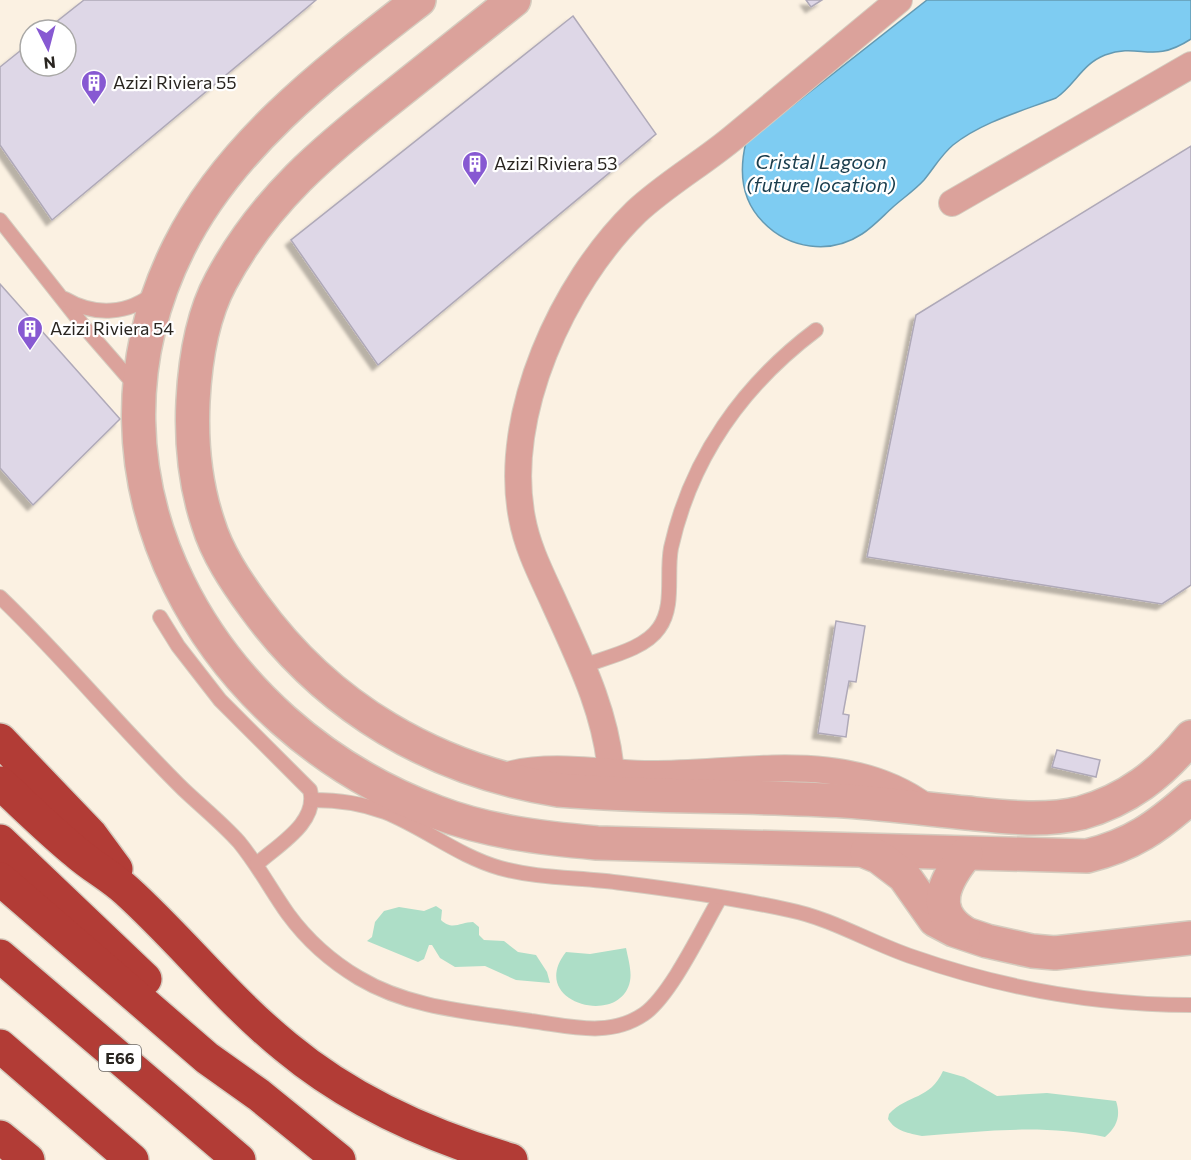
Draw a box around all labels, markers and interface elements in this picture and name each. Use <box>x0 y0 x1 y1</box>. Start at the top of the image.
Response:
north arrow <box>18 18 78 78</box>
text: N <box>43 53 57 73</box>
building icon: Azizi Riviera 55 <box>79 68 109 106</box>
place label: Azizi Riviera 55 <box>113 71 237 93</box>
building icon: Azizi Riviera 53 <box>460 149 490 187</box>
water label: Cristal Lagoon (future location) <box>746 149 896 196</box>
place label: Azizi Riviera 53 <box>494 152 618 174</box>
building icon: Azizi Riviera 54 <box>15 314 45 352</box>
place label: Azizi Riviera 54 <box>50 317 174 339</box>
road number: E66 <box>99 1045 141 1071</box>

